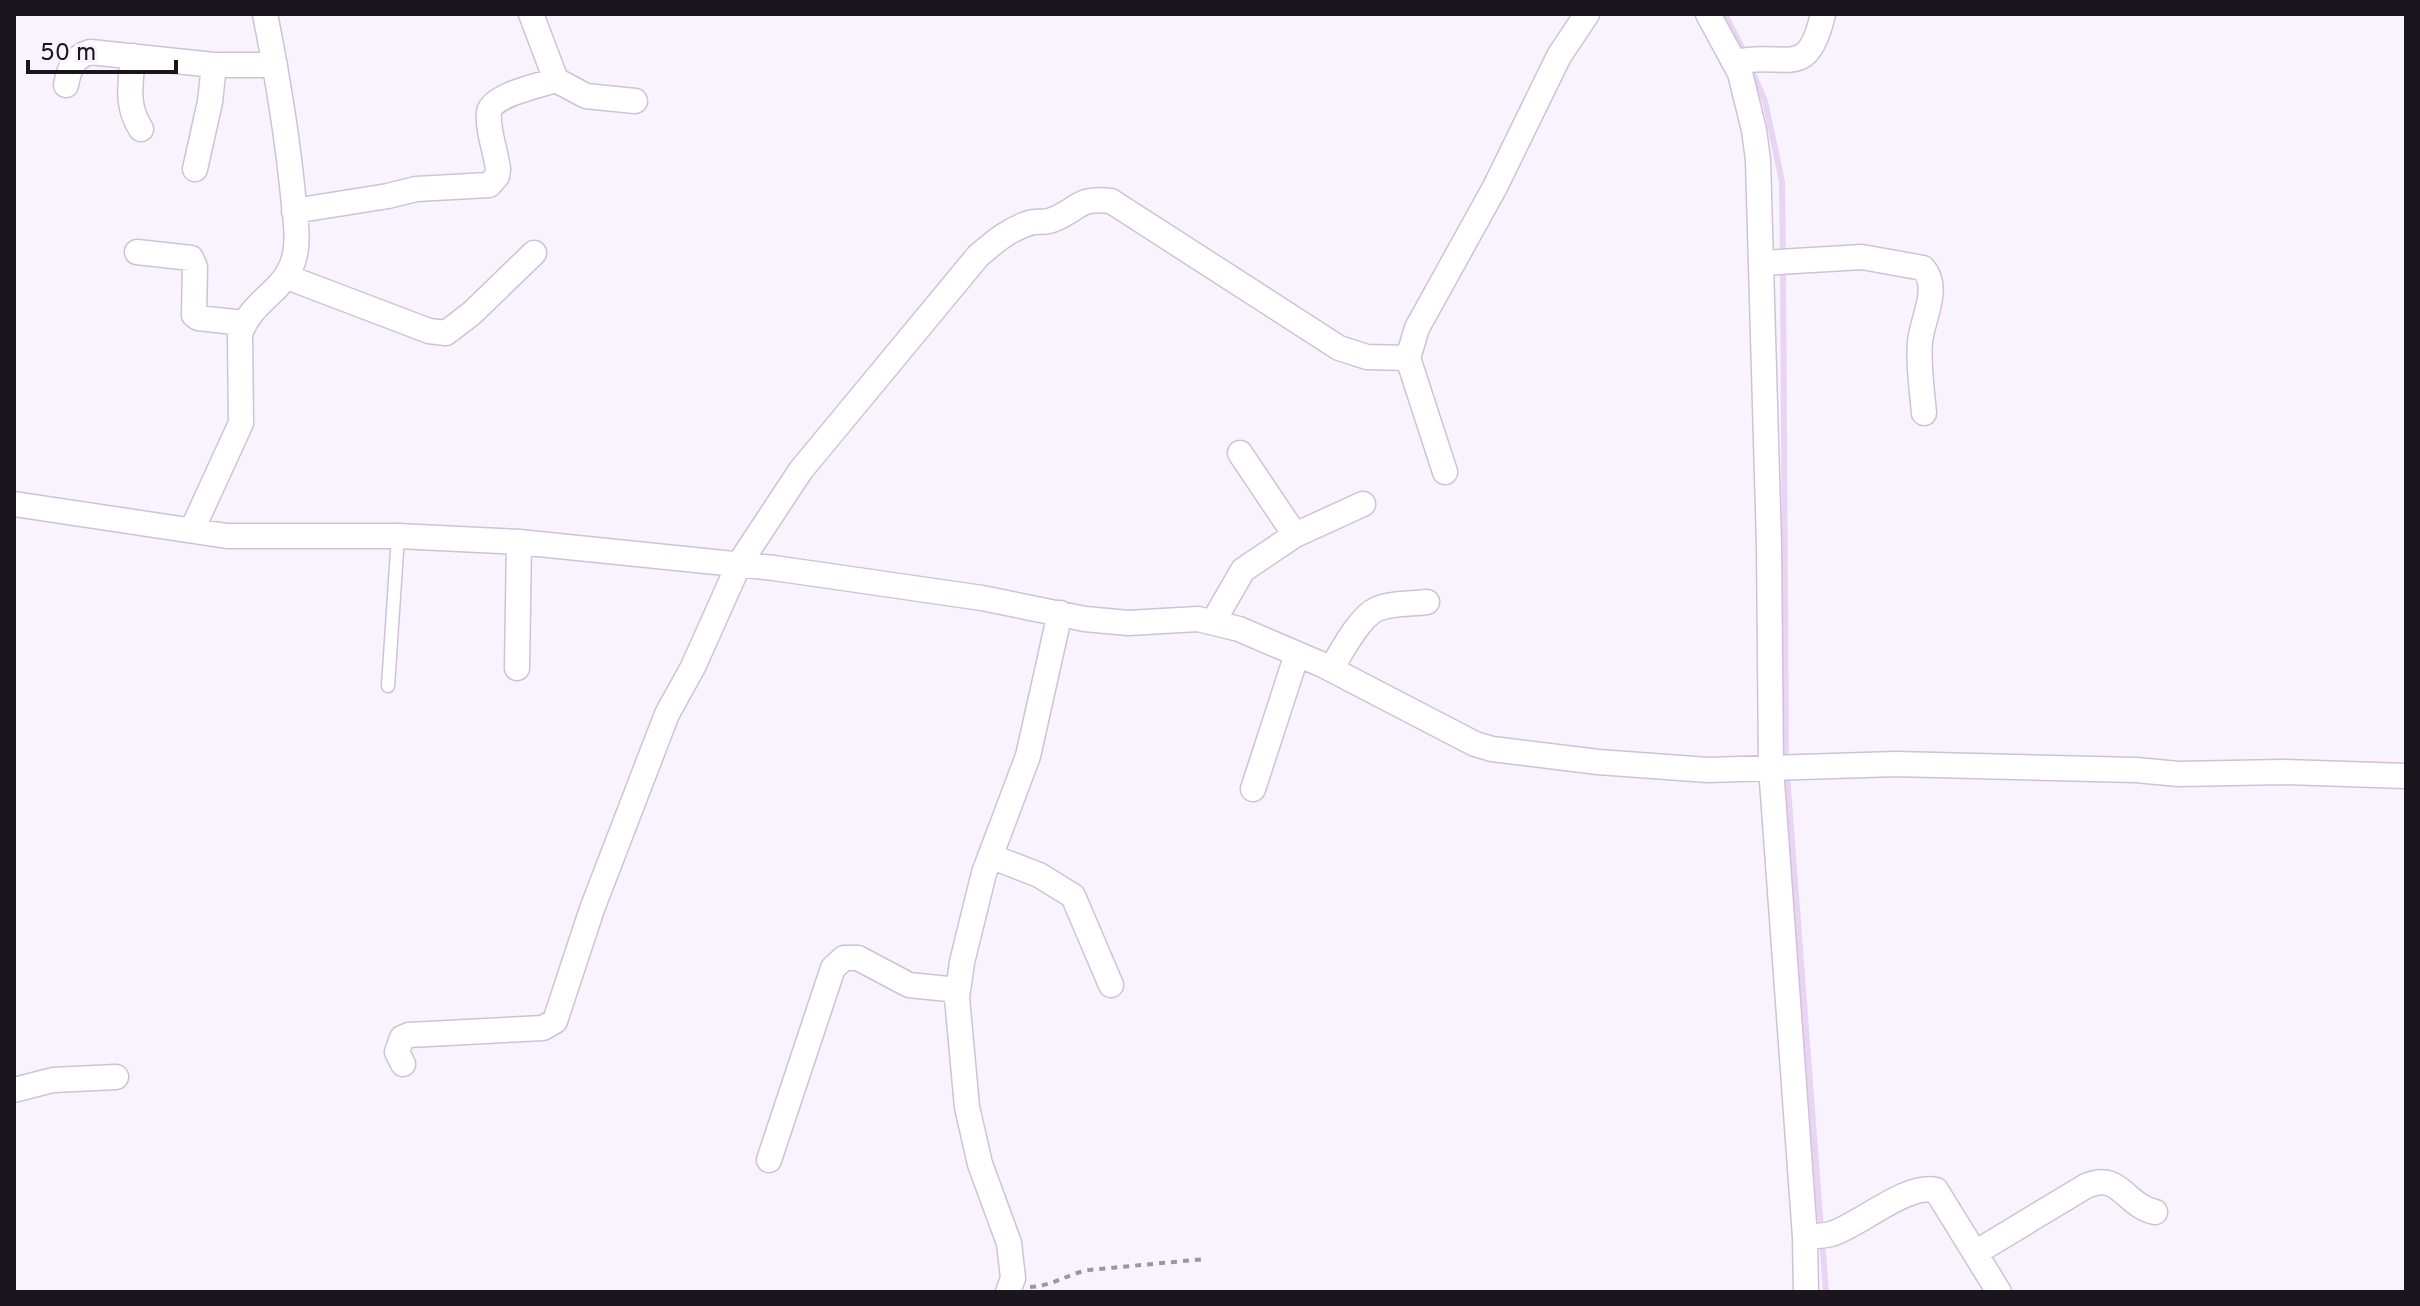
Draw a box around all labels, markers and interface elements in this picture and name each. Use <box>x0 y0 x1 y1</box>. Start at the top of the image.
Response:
scale bar <box>28 24 176 74</box>
text: 50 m <box>40 39 96 69</box>

